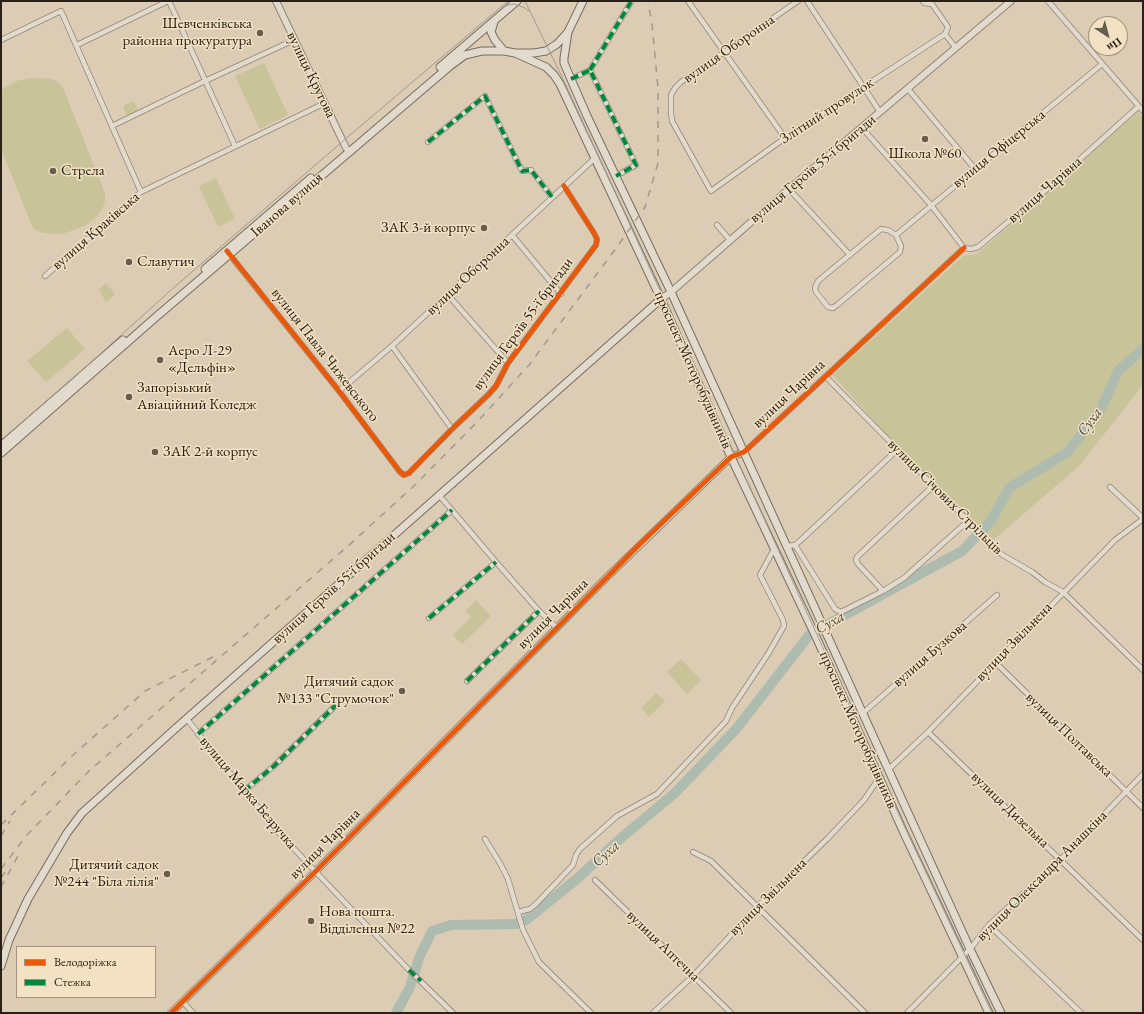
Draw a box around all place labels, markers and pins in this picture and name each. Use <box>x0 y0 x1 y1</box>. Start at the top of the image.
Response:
place label: Шевченківська районна прокуратура <box>122 15 252 50</box>
marker: Шевченківська районна прокуратура <box>255 28 265 38</box>
marker: Школа №60 <box>920 134 930 144</box>
place label: Школа №60 <box>888 145 962 163</box>
place label: Стрела <box>61 162 105 180</box>
marker: Стрела <box>48 166 58 176</box>
place label: ЗАК 3-й корпус <box>381 219 476 237</box>
marker: ЗАК 3-й корпус <box>479 223 489 233</box>
place label: Славутич <box>137 253 194 271</box>
marker: Славутич <box>124 257 134 267</box>
place label: Аеро Л-29 «Дельфін» <box>168 342 236 377</box>
marker: Аеро Л-29 «Дельфін» <box>155 355 165 365</box>
place label: Запорізький Авіаційний Коледж <box>137 379 256 414</box>
marker: Запорізький Авіаційний Коледж <box>124 392 134 402</box>
place label: ЗАК 2-й корпус <box>163 443 258 461</box>
marker: ЗАК 2-й корпус <box>150 447 160 457</box>
place label: Дитячий садок №133 "Струмочок" <box>278 673 394 708</box>
marker: Дитячий садок №133 "Струмочок" <box>397 686 407 696</box>
place label: Дитячий садок №244 "Біла лілія" <box>54 856 159 891</box>
marker: Дитячий садок №244 "Біла лілія" <box>162 869 172 879</box>
place label: Нова пошта. Відділення №22 <box>319 903 415 938</box>
marker: Нова пошта. Відділення №22 <box>306 916 316 926</box>

